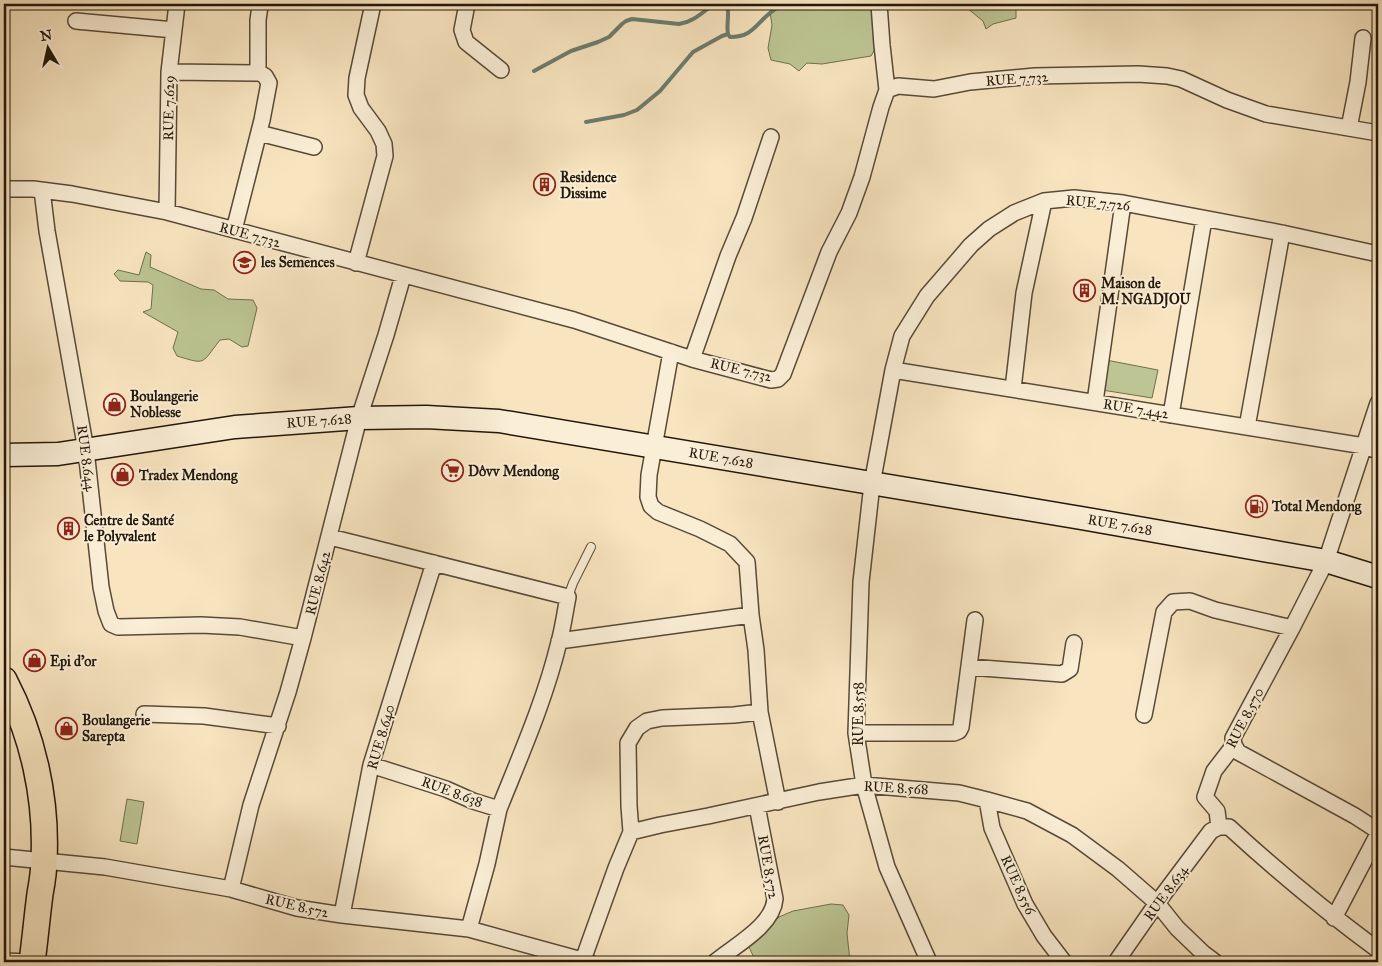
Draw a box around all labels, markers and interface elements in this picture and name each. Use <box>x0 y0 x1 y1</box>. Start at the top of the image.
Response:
north arrow <box>22 22 72 72</box>
text: N <box>39 26 53 45</box>
street label: RUE 7.732 <box>985 68 1049 90</box>
street label: RUE 7.629 <box>160 75 178 141</box>
place label: Residence Dissime <box>560 169 617 202</box>
building icon: Residence Dissime <box>532 173 556 197</box>
street label: RUE 7.726 <box>1065 192 1132 214</box>
street label: RUE 7.732 <box>217 219 283 251</box>
school or university icon: les Semences <box>233 250 257 274</box>
place label: les Semences <box>260 254 335 271</box>
place label: Maison de M. NGADJOU <box>1101 275 1192 309</box>
building icon: Maison de M. NGADJOU <box>1073 279 1097 303</box>
street label: RUE 7.732 <box>708 355 774 385</box>
place label: Boulangerie Noblesse <box>130 388 199 421</box>
shop icon: Boulangerie Noblesse <box>102 392 126 416</box>
street label: RUE 7.442 <box>1102 395 1170 423</box>
street label: RUE 7.628 <box>286 410 352 432</box>
street label: RUE 8.644 <box>73 424 99 493</box>
street label: RUE 7.628 <box>687 444 755 472</box>
supermarket icon: Dôvv Mendong <box>440 459 464 483</box>
shop icon: Tradex Mendong <box>111 463 135 487</box>
place label: Dôvv Mendong <box>468 463 559 481</box>
place label: Tradex Mendong <box>138 467 238 485</box>
fuel station icon: Total Mendong <box>1244 494 1268 518</box>
place label: Total Mendong <box>1271 498 1362 516</box>
street label: RUE 7.628 <box>1086 511 1154 539</box>
place label: Centre de Santé le Polyvalent <box>83 512 175 546</box>
building icon: Centre de Santé le Polyvalent <box>56 516 80 540</box>
street label: RUE 8.642 <box>302 549 334 617</box>
shop icon: Epi d'or <box>22 649 46 673</box>
place label: Epi d'or <box>50 653 97 671</box>
street label: RUE 8.558 <box>850 682 867 746</box>
street label: RUE 8.570 <box>1223 685 1267 751</box>
street label: RUE 8.640 <box>364 702 398 772</box>
place label: Boulangerie Sarepta <box>82 712 151 746</box>
shop icon: Boulangerie Sarepta <box>54 716 78 740</box>
street label: RUE 8.638 <box>419 773 485 811</box>
street label: RUE 8.568 <box>863 778 929 798</box>
street label: RUE 8.572 <box>754 834 782 900</box>
street label: RUE 8.556 <box>997 852 1040 918</box>
street label: RUE 8.634 <box>1140 861 1193 924</box>
street label: RUE 8.572 <box>264 890 330 922</box>

